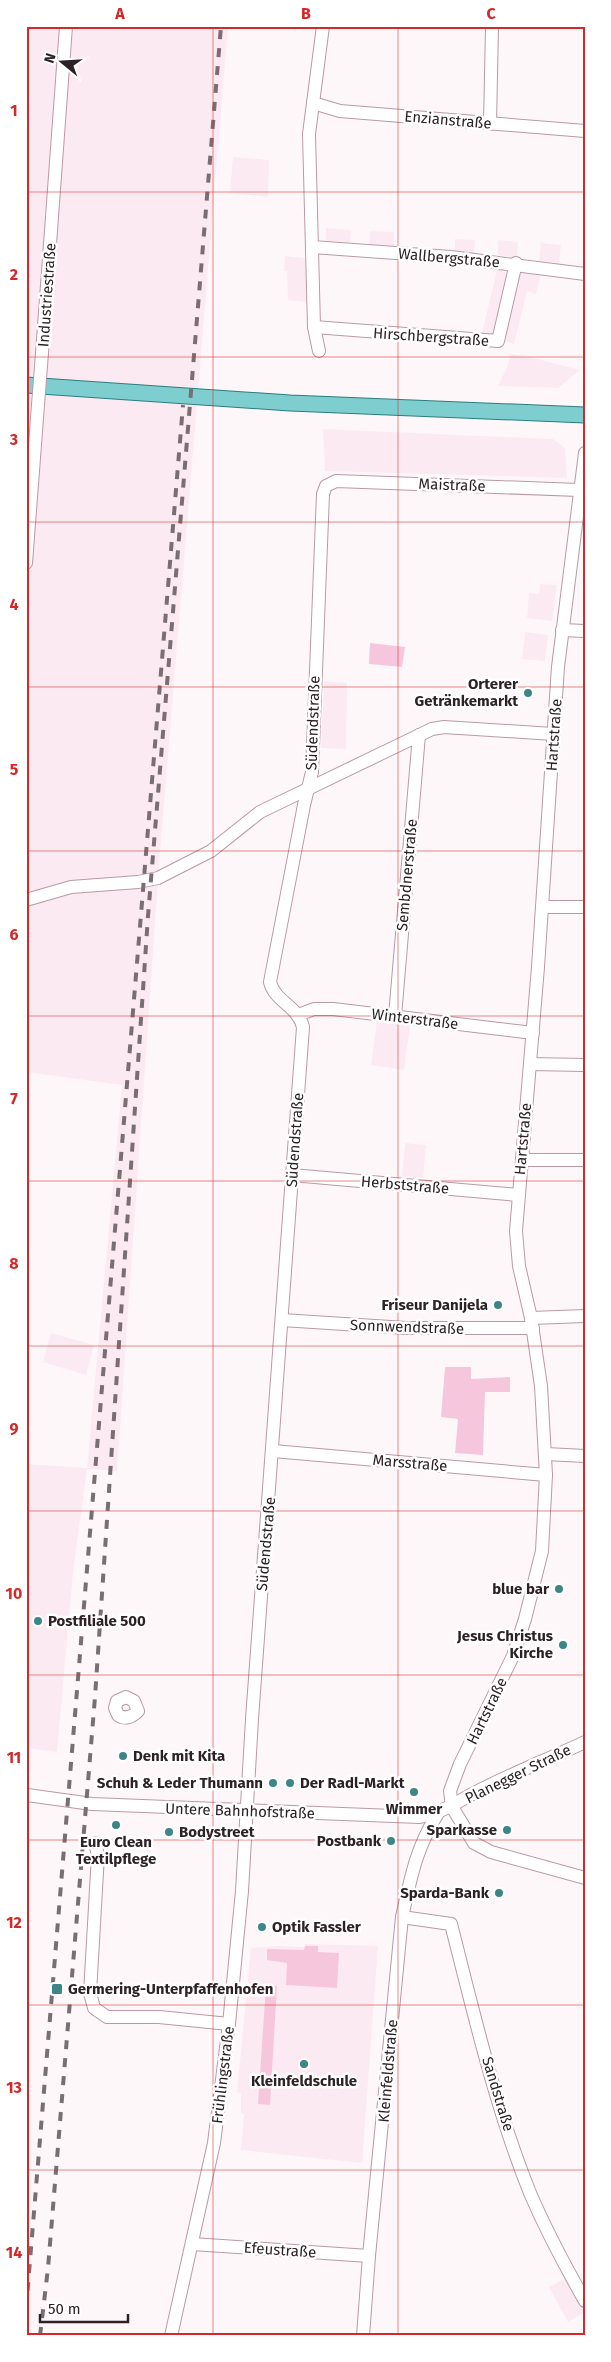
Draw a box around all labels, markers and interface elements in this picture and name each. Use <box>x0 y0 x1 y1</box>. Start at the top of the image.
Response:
text: A <box>114 4 125 23</box>
text: B <box>301 4 311 23</box>
text: C <box>486 4 496 23</box>
north arrow <box>38 38 88 88</box>
text: N <box>41 51 60 65</box>
text: 1 <box>10 101 18 120</box>
street label: Enzianstraße <box>404 107 492 133</box>
street label: Industriestraße <box>34 242 60 348</box>
street label: Wallbergstraße <box>397 245 501 271</box>
text: 2 <box>10 265 18 284</box>
street label: Hirschbergstraße <box>372 324 490 350</box>
text: 3 <box>9 430 18 449</box>
street label: Maistraße <box>418 475 486 495</box>
text: 4 <box>9 595 19 614</box>
street label: Südendstraße <box>302 675 324 771</box>
place label: Orterer Getränkemarkt <box>415 675 519 710</box>
marker: Orterer Getränkemarkt <box>522 687 534 699</box>
street label: Hartstraße <box>542 698 566 772</box>
text: 5 <box>10 760 19 779</box>
street label: Sembdnerstraße <box>393 818 421 932</box>
text: 6 <box>9 925 19 944</box>
street label: Winterstraße <box>371 1005 459 1033</box>
text: 7 <box>10 1089 18 1108</box>
street label: Südendstraße <box>283 1092 307 1188</box>
street label: Hartstraße <box>511 1102 535 1176</box>
street label: Herbststraße <box>360 1172 450 1198</box>
text: 8 <box>9 1254 19 1273</box>
place label: Friseur Danijela <box>381 1296 488 1314</box>
marker: Friseur Danijela <box>492 1299 504 1311</box>
street label: Sonnwendstraße <box>350 1316 464 1338</box>
text: 9 <box>10 1419 19 1438</box>
street label: Marsstraße <box>372 1451 448 1475</box>
street label: Südendstraße <box>253 1496 279 1592</box>
place label: blue bar <box>492 1580 550 1598</box>
marker: blue bar <box>553 1583 565 1595</box>
text: 10 <box>6 1584 22 1603</box>
place label: Postfiliale 500 <box>48 1612 146 1630</box>
marker: Postfiliale 500 <box>32 1615 44 1627</box>
place label: Jesus Christus Kirche <box>456 1627 553 1662</box>
marker: Jesus Christus Kirche <box>557 1639 569 1651</box>
street label: Hartstraße <box>463 1674 511 1748</box>
street label: Planegger Straße <box>462 1741 574 1807</box>
place label: Denk mit Kita <box>133 1747 225 1765</box>
text: 11 <box>7 1748 21 1767</box>
marker: Denk mit Kita <box>117 1750 129 1762</box>
place label: Schuh & Leder Thumann <box>97 1774 263 1792</box>
place label: Der Radl-Markt <box>300 1774 405 1792</box>
marker: Schuh & Leder Thumann <box>267 1777 279 1789</box>
marker: Der Radl-Markt <box>284 1777 296 1789</box>
marker: Wimmer <box>408 1786 420 1798</box>
street label: Untere Bahnhofstraße <box>165 1799 315 1823</box>
place label: Wimmer <box>386 1800 443 1818</box>
marker: Euro Clean Textilpflege <box>110 1819 122 1831</box>
place label: Sparkasse <box>427 1821 497 1839</box>
place label: Bodystreet <box>179 1823 255 1841</box>
marker: Sparkasse <box>501 1824 513 1836</box>
marker: Bodystreet <box>163 1826 175 1838</box>
place label: Postbank <box>317 1832 382 1850</box>
place label: Euro Clean Textilpflege <box>76 1833 156 1868</box>
marker: Postbank <box>385 1835 397 1847</box>
place label: Sparda-Bank <box>400 1884 490 1902</box>
marker: Sparda-Bank <box>493 1887 505 1899</box>
text: 12 <box>6 1913 22 1932</box>
place label: Optik Fassler <box>272 1918 362 1936</box>
marker: Optik Fassler <box>256 1921 268 1933</box>
place label: Germering-Unterpfaffenhofen <box>68 1980 273 1998</box>
marker: Germering-Unterpfaffenhofen <box>50 1982 64 1996</box>
street label: Kleinfeldstraße <box>375 2019 401 2123</box>
street label: Frühlingstraße <box>208 2025 238 2125</box>
street label: Sandstraße <box>478 2055 518 2133</box>
marker: Kleinfeldschule <box>298 2058 310 2070</box>
place label: Kleinfeldschule <box>251 2072 357 2090</box>
text: 13 <box>6 2078 22 2097</box>
street label: Efeustraße <box>243 2238 317 2262</box>
text: 14 <box>6 2243 22 2262</box>
scale bar <box>40 2292 128 2324</box>
text: 50 m <box>48 2300 81 2318</box>

